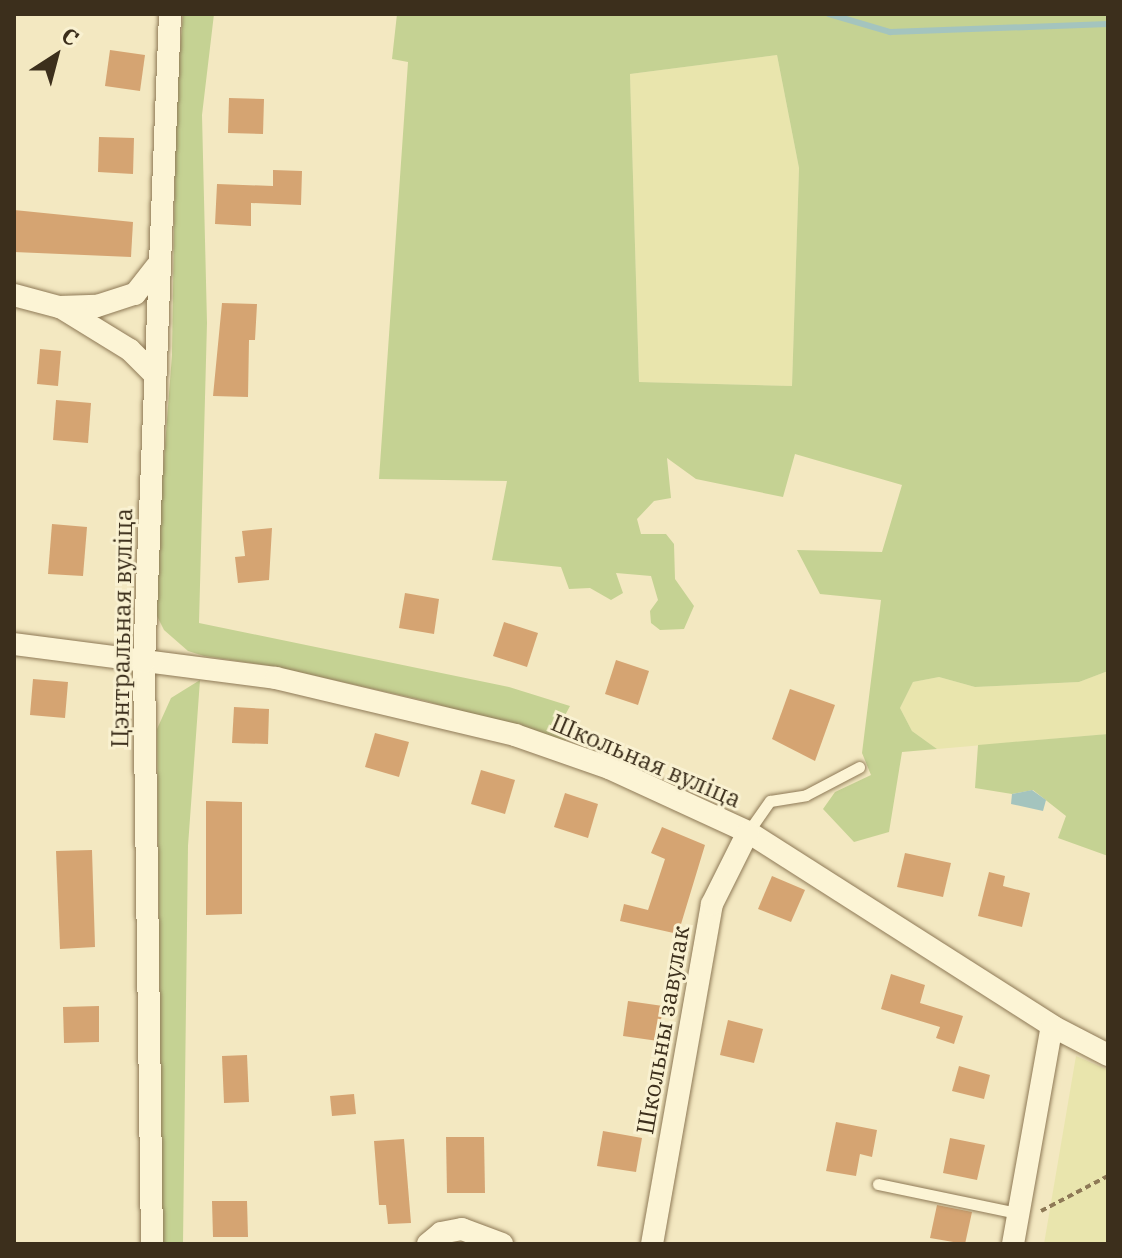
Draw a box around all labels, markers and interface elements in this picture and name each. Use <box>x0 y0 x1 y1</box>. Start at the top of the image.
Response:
north arrow <box>16 16 96 96</box>
text: С <box>56 20 85 52</box>
street label: Цэнтральная вуліца <box>106 508 138 748</box>
street label: Школьная вуліца <box>547 708 745 814</box>
street label: Школьны завулак <box>630 923 696 1137</box>

